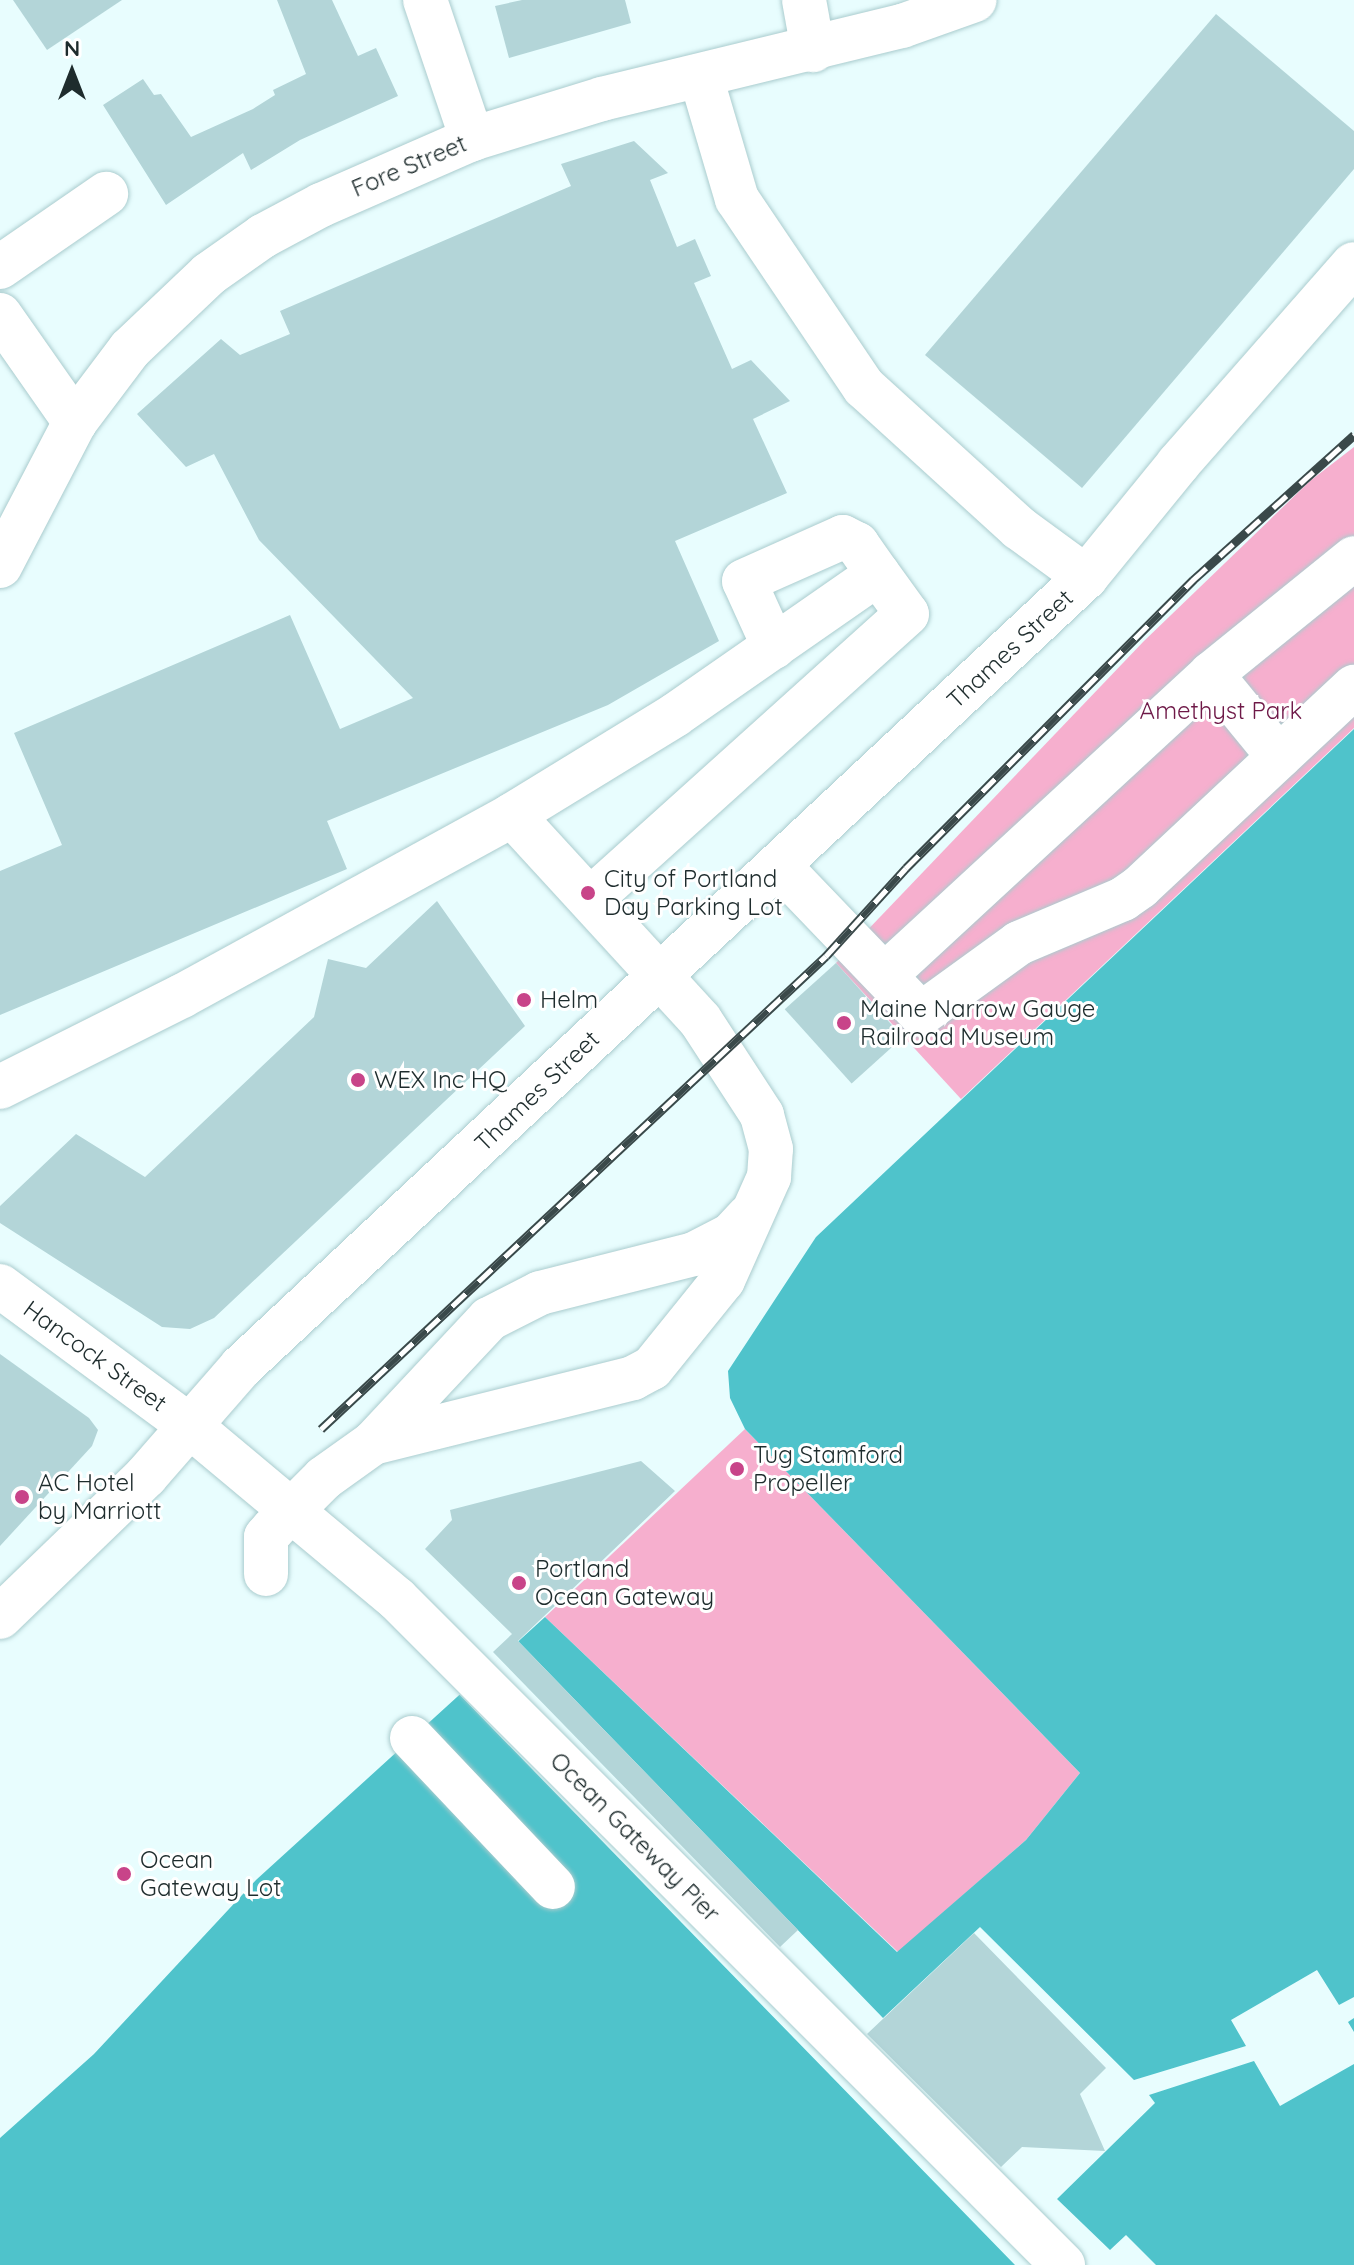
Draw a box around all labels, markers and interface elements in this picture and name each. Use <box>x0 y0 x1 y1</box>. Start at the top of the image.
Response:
north arrow <box>32 32 112 112</box>
text: N <box>64 34 80 62</box>
street label: Fore Street <box>347 129 471 203</box>
street label: Thames Street <box>941 583 1079 715</box>
park label: Amethyst Park <box>1140 697 1302 725</box>
place label: City of Portland Day Parking Lot <box>604 865 783 921</box>
marker: City of Portland Day Parking Lot <box>579 884 597 902</box>
place label: Helm <box>540 986 598 1014</box>
marker: Helm <box>515 991 533 1009</box>
place label: Maine Narrow Gauge Railroad Museum <box>860 995 1095 1051</box>
marker: Maine Narrow Gauge Railroad Museum <box>835 1014 853 1032</box>
street label: Thames Street <box>469 1025 605 1157</box>
place label: WEX Inc HQ <box>374 1066 507 1094</box>
marker: WEX Inc HQ <box>349 1071 367 1089</box>
street label: Hancock Street <box>18 1294 172 1418</box>
place label: Tug Stamford Propeller <box>753 1441 903 1497</box>
marker: Tug Stamford Propeller <box>728 1460 746 1478</box>
place label: AC Hotel by Marriott <box>38 1469 162 1525</box>
marker: AC Hotel by Marriott <box>13 1488 31 1506</box>
place label: Portland Ocean Gateway <box>535 1555 714 1611</box>
marker: Portland Ocean Gateway <box>510 1574 528 1592</box>
street label: Ocean Gateway Pier <box>544 1746 726 1928</box>
place label: Ocean Gateway Lot <box>140 1846 281 1902</box>
marker: Ocean Gateway Lot <box>115 1865 133 1883</box>

